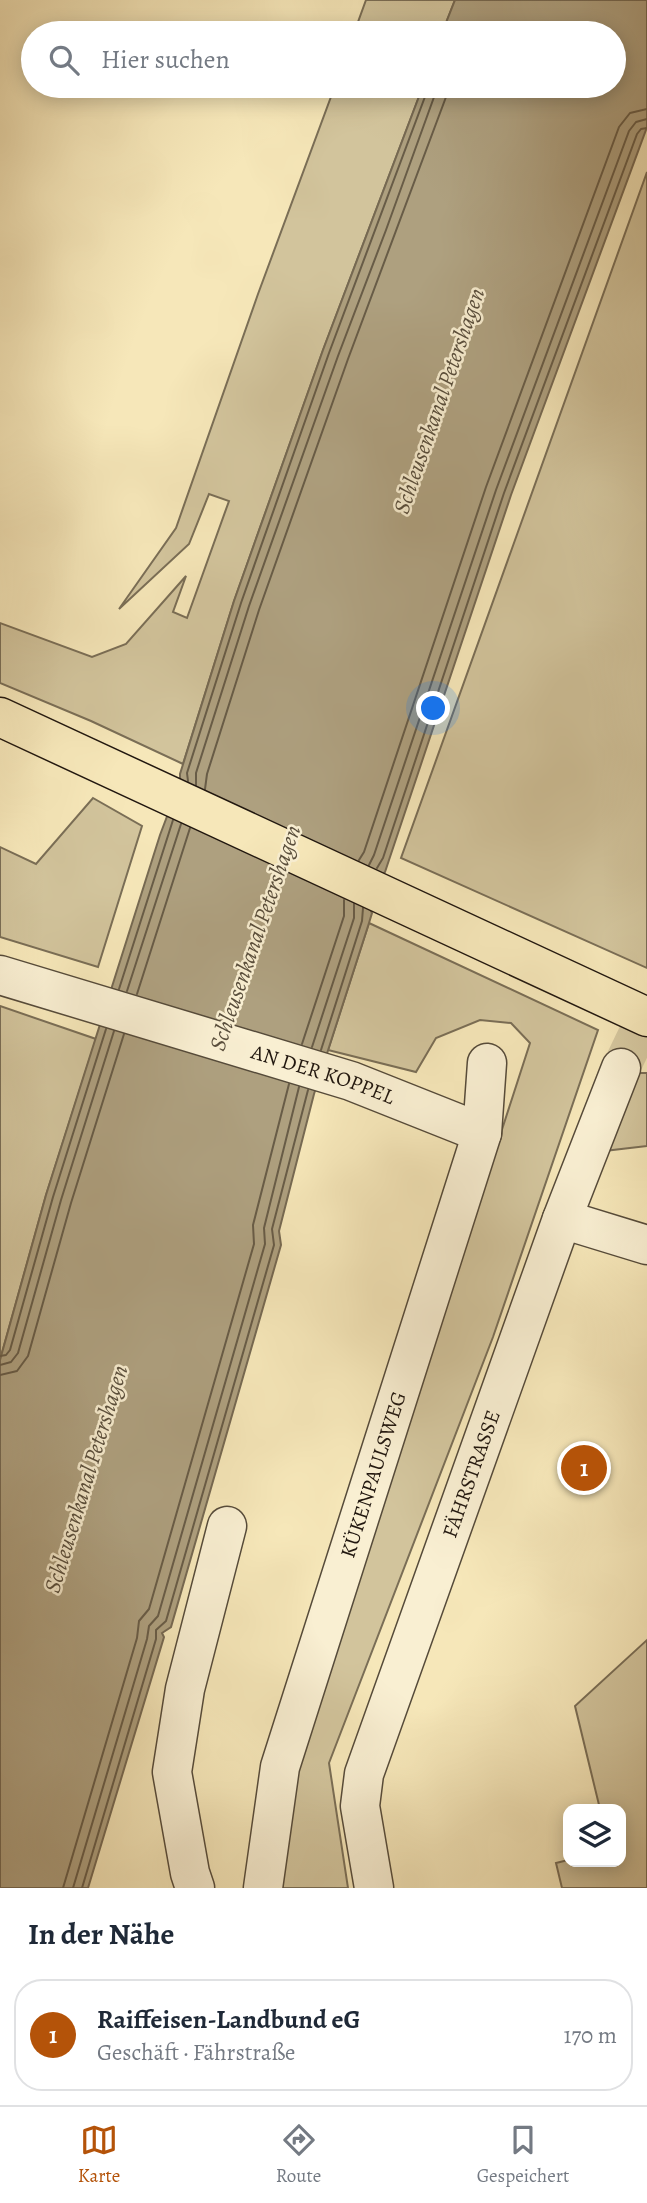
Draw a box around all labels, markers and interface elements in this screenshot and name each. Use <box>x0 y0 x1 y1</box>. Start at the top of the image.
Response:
search box <box>21 21 626 98</box>
icon: search <box>45 41 83 79</box>
text: Hier suchen <box>101 42 230 77</box>
water label: Schleusenkanal Petershagen <box>386 284 492 518</box>
your location <box>416 691 450 725</box>
water label: Schleusenkanal Petershagen <box>202 821 308 1055</box>
street label: AN DER KOPPEL <box>247 1037 399 1111</box>
water label: Schleusenkanal Petershagen <box>37 1361 135 1597</box>
street label: KÜKENPAULSWEG <box>334 1388 413 1561</box>
street label: FÄHRSTRASSE <box>435 1406 507 1542</box>
pin: 1 <box>561 1442 607 1494</box>
map controls <box>563 1804 626 1867</box>
button: layers <box>563 1804 626 1867</box>
text: In der Nähe <box>28 1914 174 1954</box>
text: Raiffeisen-Landbund eG <box>97 2002 360 2037</box>
text: 1 <box>49 2020 57 2051</box>
text: 170 m <box>564 2020 617 2051</box>
text: Geschäft · Fährstraße <box>97 2037 295 2068</box>
tab: Karte <box>78 2121 120 2189</box>
tab: Route <box>276 2121 321 2189</box>
tab: Gespeichert <box>477 2121 569 2189</box>

